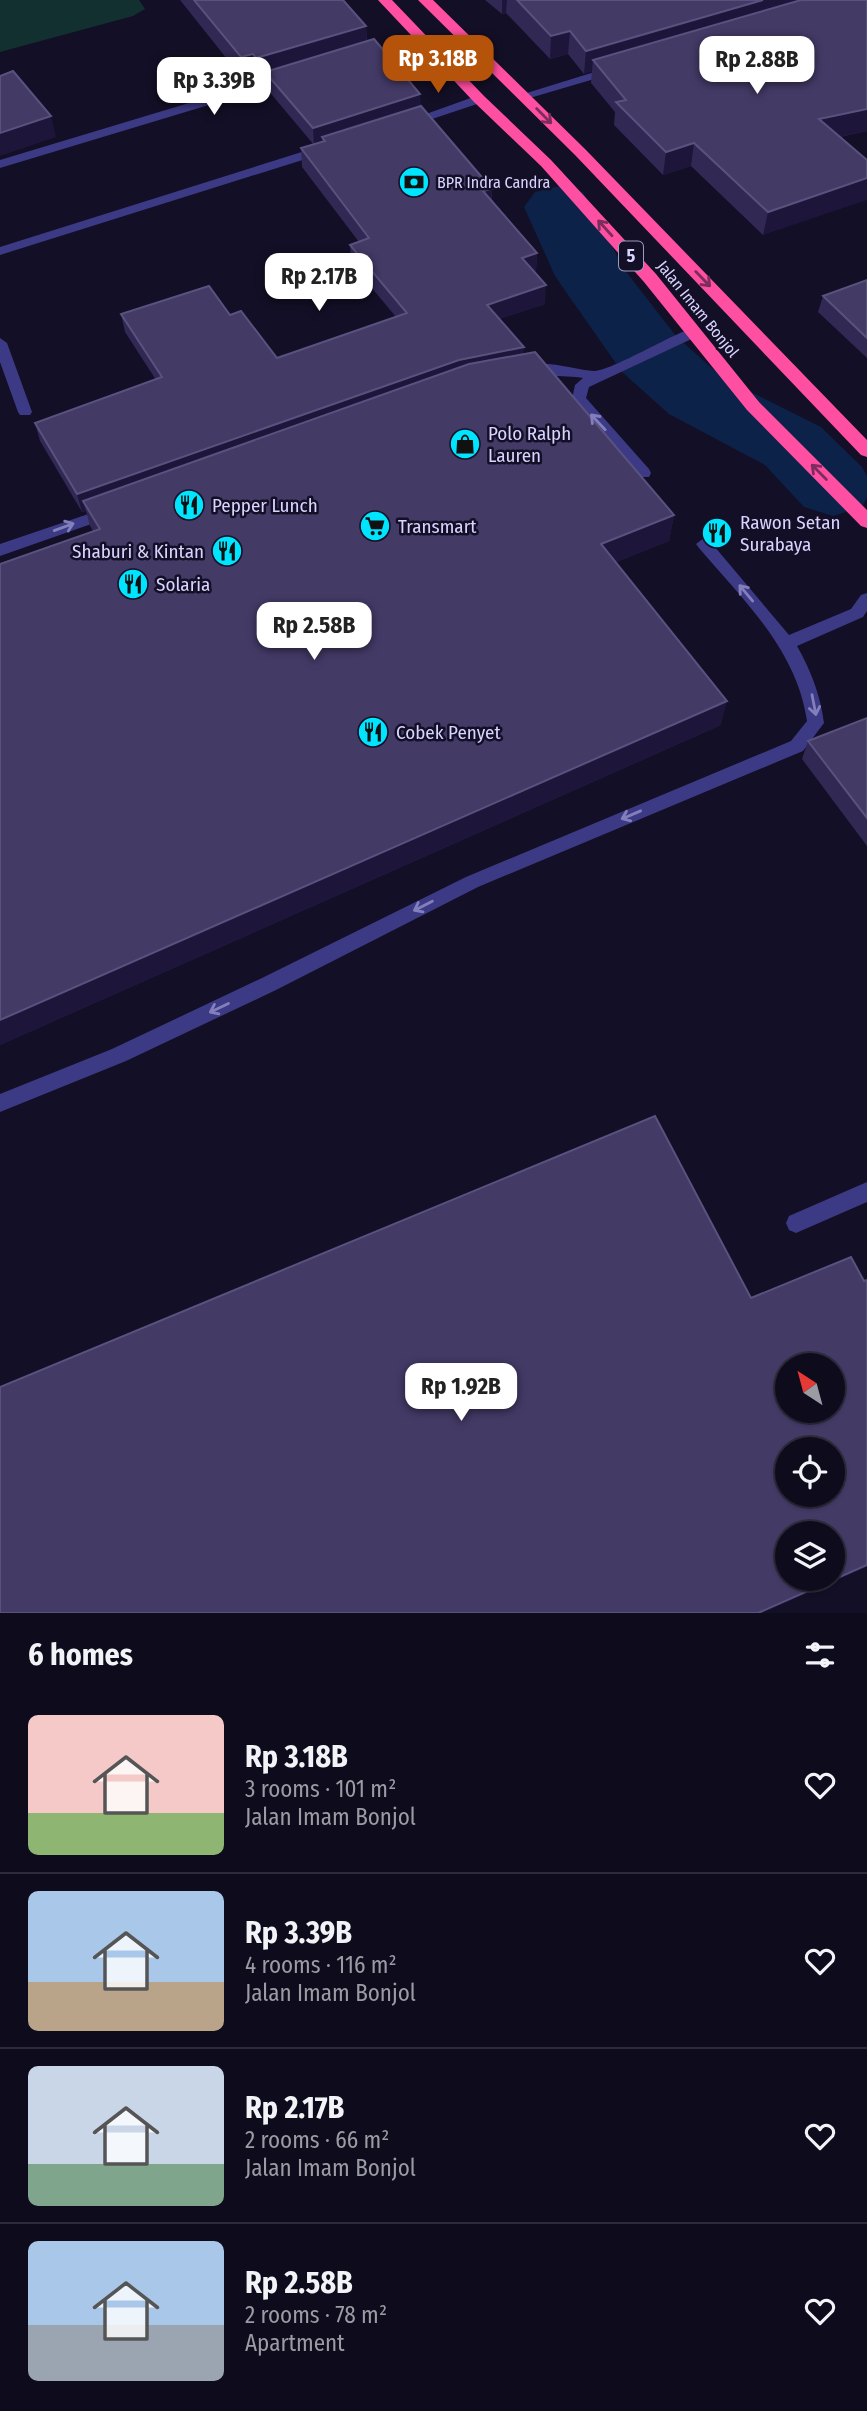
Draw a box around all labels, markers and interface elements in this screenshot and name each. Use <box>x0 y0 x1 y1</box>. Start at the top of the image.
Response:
pin: Rp 3.18B <box>366 36 510 95</box>
pin: Rp 2.88B <box>685 36 829 96</box>
text: Rp 3.18B <box>399 44 477 72</box>
text: Rp 2.88B <box>715 45 799 73</box>
pin: Rp 3.39B <box>142 58 286 117</box>
text: Rp 3.39B <box>173 66 255 94</box>
one-way arrow <box>535 108 552 125</box>
bank icon: BPR Indra Candra <box>397 165 431 199</box>
place label: BPR Indra Candra <box>437 173 550 192</box>
one-way arrow <box>596 220 613 237</box>
road number: 5 <box>619 242 643 270</box>
pin: Rp 2.17B <box>247 254 391 313</box>
street label: Jalan Imam Bonjol <box>653 257 743 361</box>
text: Rp 2.17B <box>281 262 357 290</box>
one-way arrow <box>694 270 711 287</box>
one-way arrow <box>590 413 606 431</box>
place label: Polo Ralph Lauren <box>488 422 571 467</box>
shop icon: Polo Ralph Lauren <box>448 427 482 461</box>
one-way arrow <box>811 464 828 481</box>
restaurant icon: Pepper Lunch <box>172 488 206 522</box>
place label: Pepper Lunch <box>212 494 318 517</box>
supermarket icon: Transmart <box>358 509 392 543</box>
place label: Rawon Setan Surabaya <box>740 511 841 556</box>
place label: Transmart <box>398 515 477 538</box>
restaurant icon: Rawon Setan Surabaya <box>700 516 734 550</box>
one-way arrow <box>53 520 75 533</box>
restaurant icon: Shaburi & Kintan <box>210 534 244 568</box>
place label: Shaburi & Kintan <box>72 540 204 563</box>
restaurant icon: Solaria <box>116 567 150 601</box>
place label: Solaria <box>156 573 210 596</box>
one-way arrow <box>738 585 754 603</box>
pin: Rp 2.58B <box>242 602 386 662</box>
text: Rp 2.58B <box>273 611 355 639</box>
one-way arrow <box>807 693 821 716</box>
restaurant icon: Cobek Penyet <box>356 715 390 749</box>
place label: Cobek Penyet <box>396 721 501 744</box>
one-way arrow <box>621 809 643 822</box>
one-way arrow <box>413 900 434 914</box>
one-way arrow <box>209 1002 230 1015</box>
north arrow <box>775 1353 845 1423</box>
map controls <box>775 1353 845 1591</box>
pin: Rp 1.92B <box>389 1364 533 1423</box>
text: Rp 1.92B <box>421 1372 501 1400</box>
button: locate <box>775 1437 845 1507</box>
button: layers <box>775 1521 845 1591</box>
icon: filters <box>801 1636 839 1674</box>
text: 6 homes <box>28 1637 133 1673</box>
text: Rp 3.18B <box>245 1739 348 1775</box>
icon: home <box>84 1743 168 1827</box>
icon: heart <box>801 1766 839 1804</box>
text: 3 rooms · 101 m² <box>245 1775 396 1803</box>
text: Jalan Imam Bonjol <box>245 1803 416 1831</box>
text: Rp 3.39B <box>245 1915 352 1951</box>
icon: home <box>84 1919 168 2003</box>
icon: heart <box>801 1942 839 1980</box>
text: 4 rooms · 116 m² <box>245 1951 397 1979</box>
text: Jalan Imam Bonjol <box>245 1979 416 2007</box>
text: Rp 2.17B <box>245 2090 344 2126</box>
icon: home <box>84 2094 168 2178</box>
icon: heart <box>801 2117 839 2155</box>
text: 2 rooms · 66 m² <box>245 2126 389 2154</box>
text: Jalan Imam Bonjol <box>245 2154 416 2182</box>
text: Rp 2.58B <box>245 2265 353 2301</box>
icon: home <box>84 2269 168 2353</box>
icon: heart <box>801 2292 839 2330</box>
text: 2 rooms · 78 m² <box>245 2301 387 2329</box>
text: Apartment <box>245 2329 345 2357</box>

